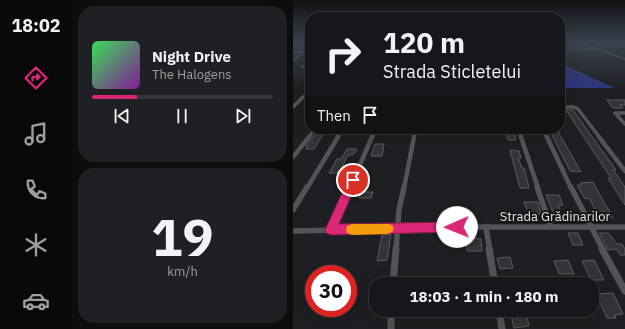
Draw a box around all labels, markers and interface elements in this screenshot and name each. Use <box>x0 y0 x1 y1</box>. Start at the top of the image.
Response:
text: 18:02 <box>11 14 61 37</box>
text: 120 m <box>383 24 465 61</box>
icon: right <box>317 28 369 80</box>
text: Night Drive <box>152 47 231 66</box>
text: Strada Sticletelui <box>383 60 521 83</box>
icon: directions <box>22 64 50 92</box>
text: The Halogens <box>152 66 232 83</box>
icon: arrive <box>359 104 381 126</box>
icon: previous <box>111 105 133 127</box>
icon: pause <box>171 105 193 127</box>
icon: next <box>232 105 254 127</box>
text: Then <box>317 106 351 125</box>
icon: music <box>22 120 50 148</box>
pin <box>336 163 370 197</box>
icon: arrive <box>342 169 364 191</box>
icon: phone <box>22 176 50 204</box>
text: 19 <box>151 203 214 270</box>
position arrow <box>436 206 478 248</box>
street label: Strada Grădinarilor <box>500 208 611 225</box>
icon: climate <box>22 231 50 259</box>
text: km/h <box>167 263 198 280</box>
speed limit sign: 30 <box>305 265 357 317</box>
icon: car <box>22 287 50 315</box>
text: 18:03 · 1 min · 180 m <box>410 287 558 306</box>

